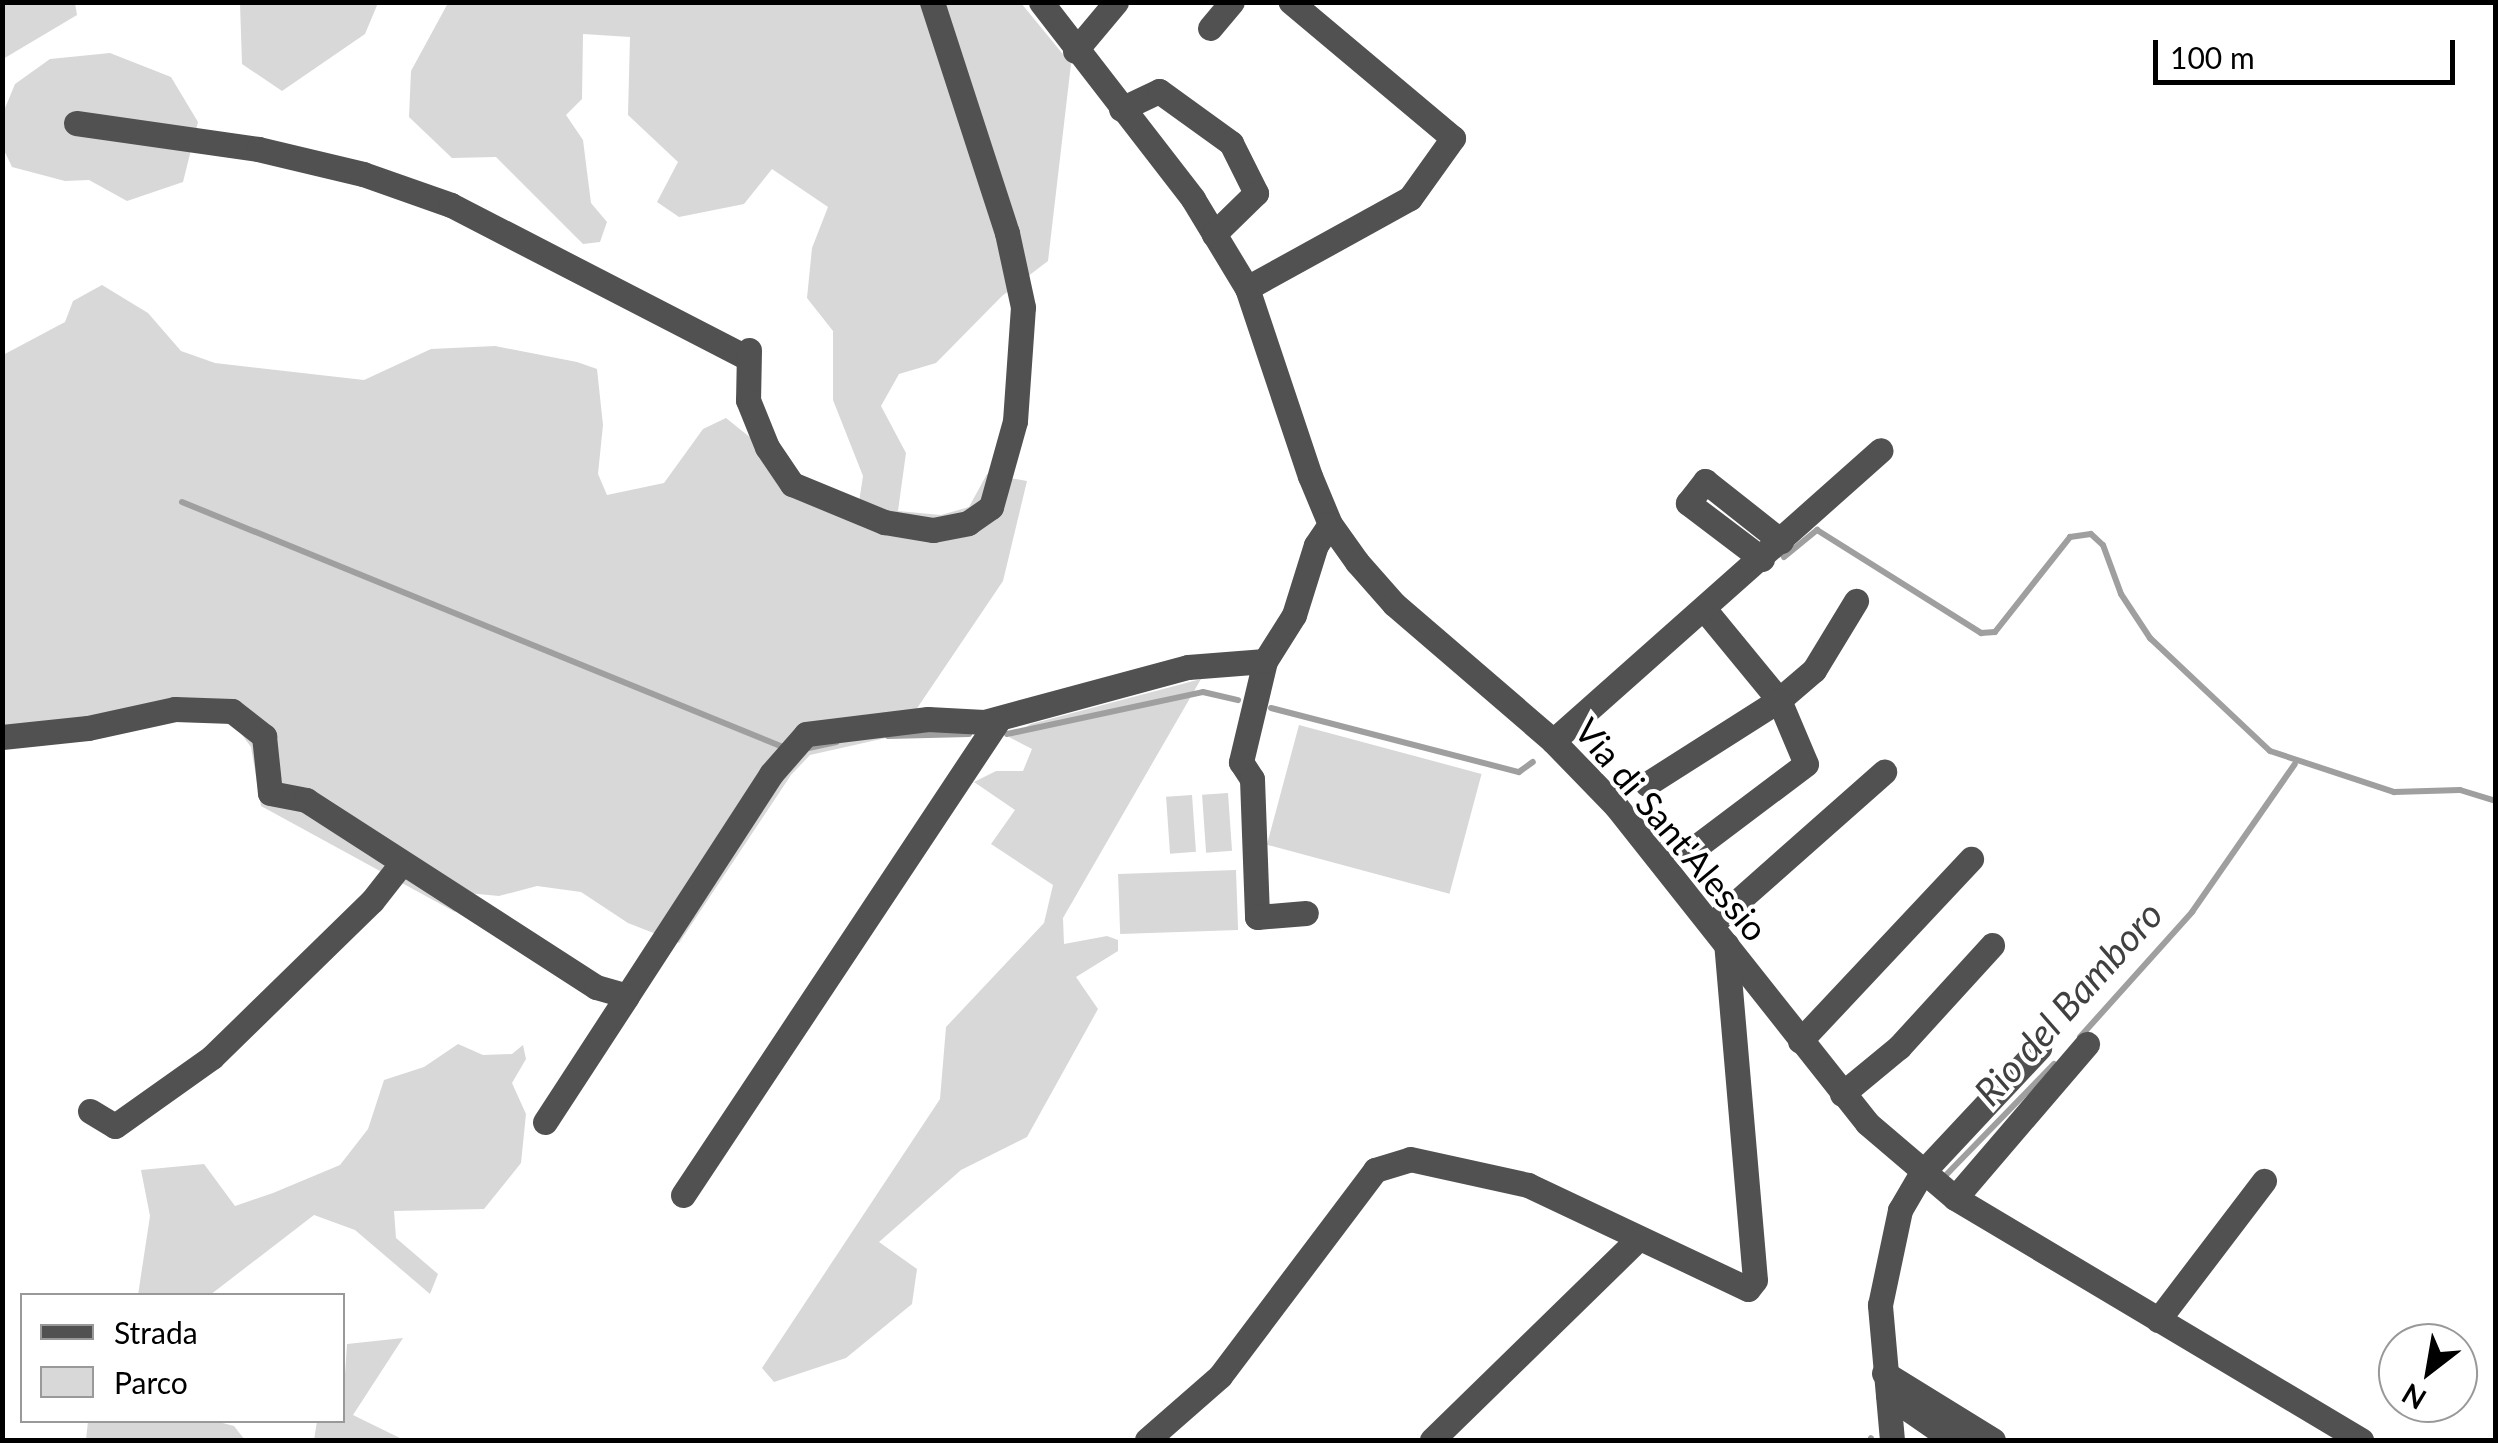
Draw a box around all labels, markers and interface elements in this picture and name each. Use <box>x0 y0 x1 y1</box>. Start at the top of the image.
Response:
scale bar <box>2158 20 2460 82</box>
text: 100 m <box>2170 39 2255 75</box>
street label: Via di Sant'Alessio <box>1567 709 1777 949</box>
water label: Rio del Bamboro <box>1964 892 2172 1114</box>
legend <box>20 1293 345 1423</box>
text: Strada <box>114 1314 198 1350</box>
north arrow <box>2378 1323 2478 1423</box>
text: Parco <box>114 1364 188 1400</box>
text: N <box>2396 1377 2432 1417</box>

